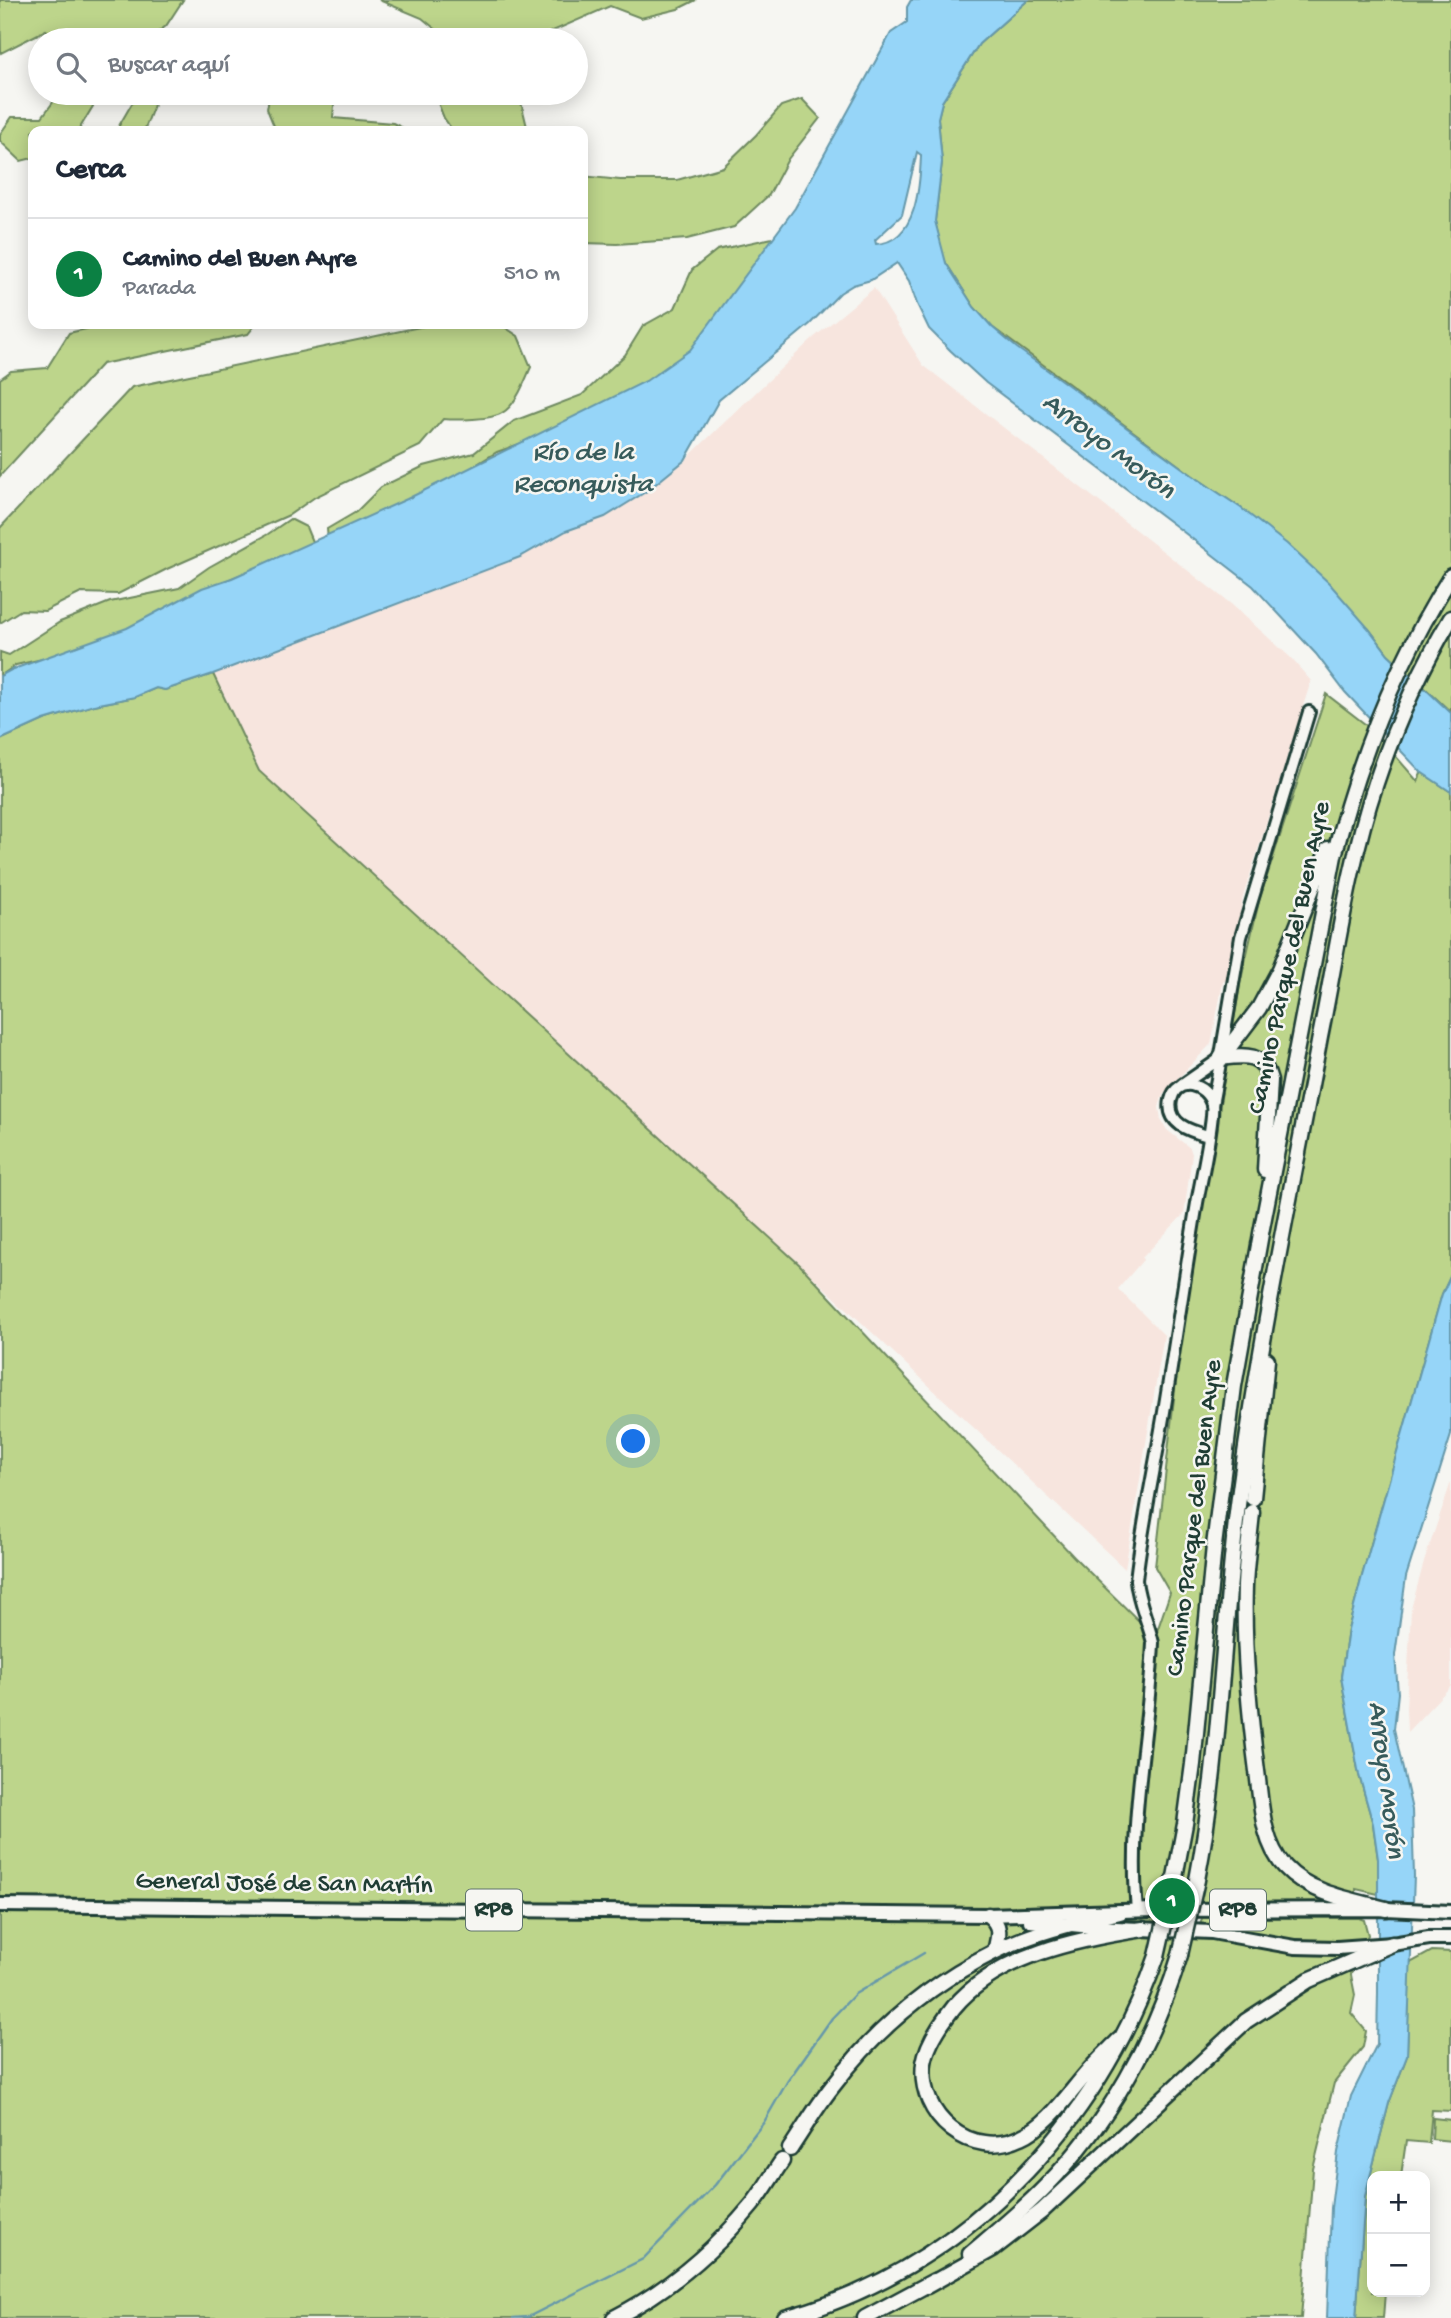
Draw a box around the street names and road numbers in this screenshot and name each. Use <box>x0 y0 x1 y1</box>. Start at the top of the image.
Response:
street label: Camino Parque del Buen Ayre <box>1243 798 1339 1117</box>
street label: Camino Parque del Buen Ayre <box>1161 1357 1231 1678</box>
street label: General José de San Martín <box>135 1867 434 1903</box>
road number: RP8 <box>466 1889 522 1930</box>
road number: RP8 <box>1210 1889 1266 1930</box>

